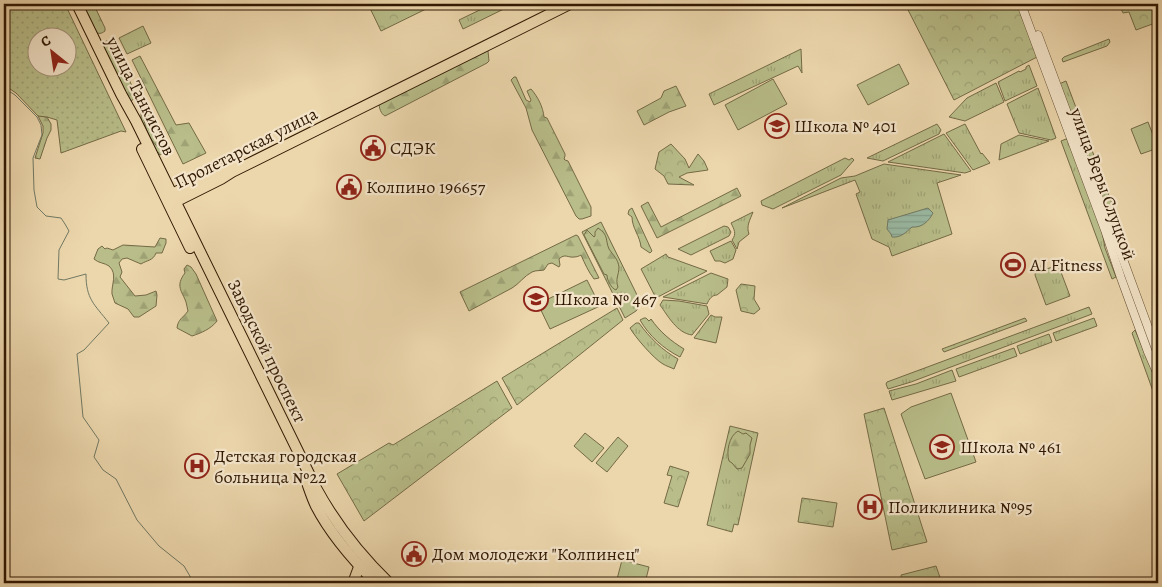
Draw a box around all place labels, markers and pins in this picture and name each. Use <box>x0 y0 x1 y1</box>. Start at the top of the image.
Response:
school or university icon: Школа № 401 <box>764 113 790 139</box>
place label: Школа № 401 <box>794 114 897 138</box>
public building icon: СДЭК <box>360 135 386 161</box>
place label: СДЭК <box>390 136 436 160</box>
public building icon: Колпино 196657 <box>336 174 362 200</box>
place label: Колпино 196657 <box>366 175 486 199</box>
sports icon: AI Fitness <box>1000 252 1026 278</box>
place label: AI Fitness <box>1029 253 1103 277</box>
school or university icon: Школа № 467 <box>523 286 549 312</box>
place label: Школа № 467 <box>554 287 657 311</box>
school or university icon: Школа № 461 <box>929 434 955 460</box>
place label: Школа № 461 <box>960 435 1061 459</box>
place label: Детская городская больница №22 <box>214 444 357 489</box>
hospital icon: Детская городская больница №22 <box>184 453 210 479</box>
hospital icon: Поликлиника №95 <box>857 494 883 520</box>
place label: Поликлиника №95 <box>888 495 1033 519</box>
public building icon: Дом молодежи "Колпинец" <box>401 541 427 567</box>
place label: Дом молодежи "Колпинец" <box>432 542 640 566</box>

